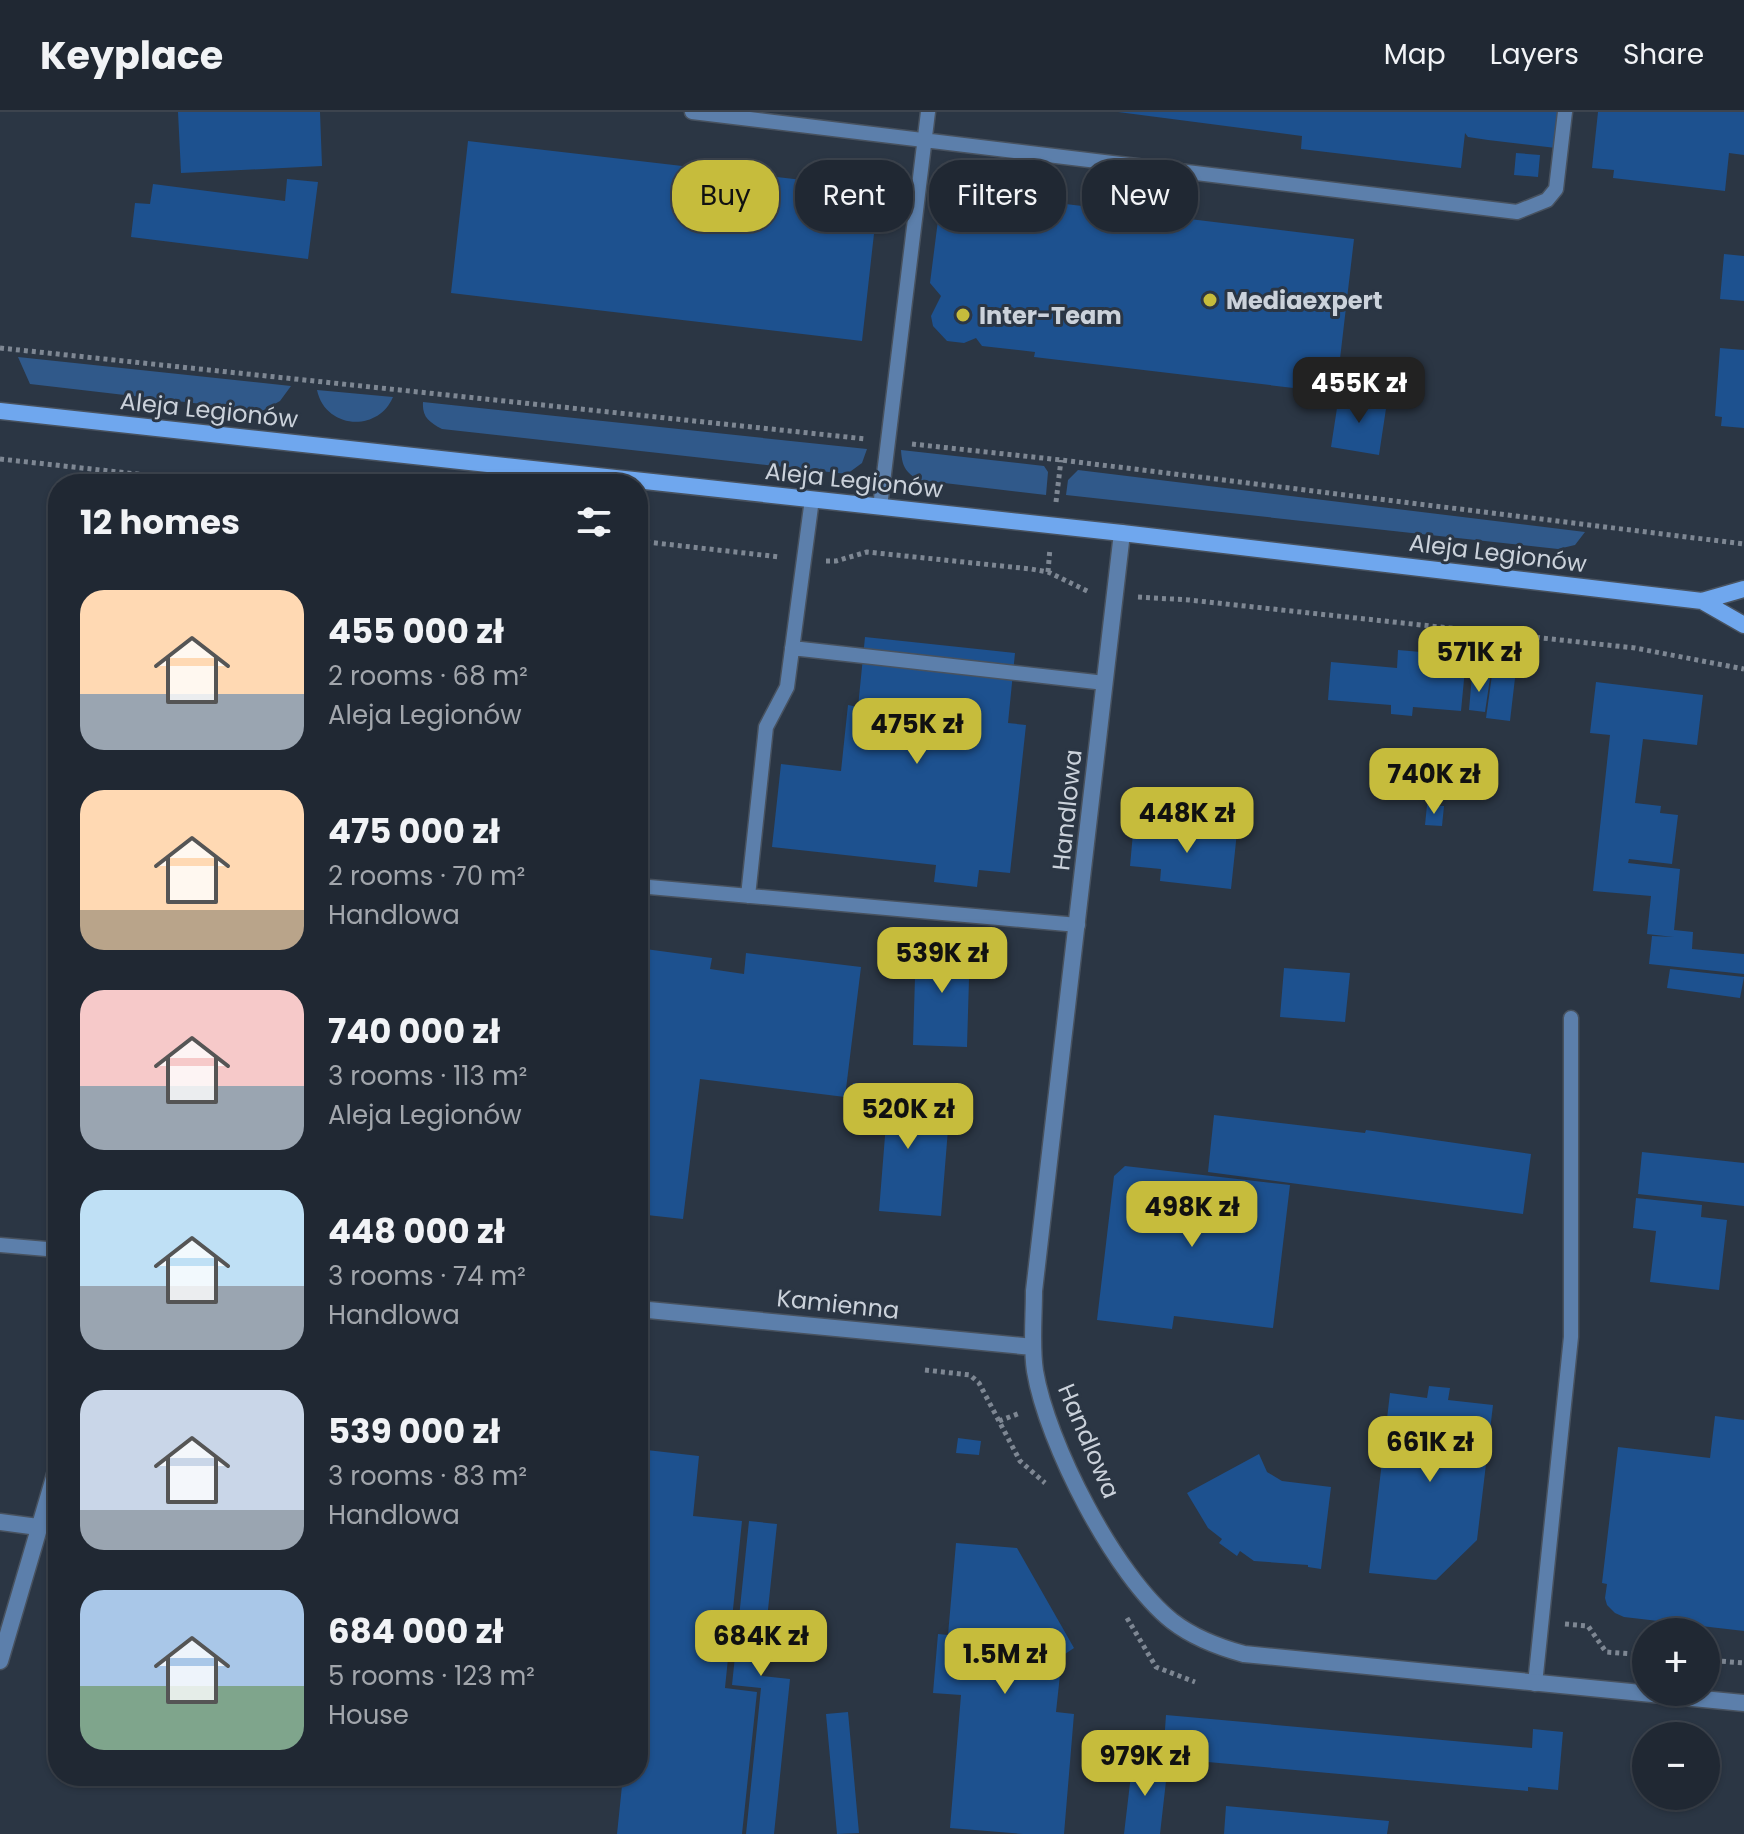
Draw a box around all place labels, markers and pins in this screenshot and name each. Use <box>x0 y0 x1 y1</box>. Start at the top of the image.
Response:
place label: Mediaexpert <box>1226 284 1382 317</box>
marker: Mediaexpert <box>1201 291 1219 309</box>
place label: Inter-Team <box>979 299 1122 332</box>
marker: Inter-Team <box>954 306 972 324</box>
pin: 455K zł <box>1285 357 1433 425</box>
pin: 571K zł <box>1405 626 1553 694</box>
pin: 475K zł <box>843 698 991 766</box>
pin: 740K zł <box>1360 748 1508 816</box>
pin: 448K zł <box>1113 787 1261 855</box>
pin: 539K zł <box>868 927 1016 995</box>
pin: 520K zł <box>834 1083 982 1151</box>
pin: 498K zł <box>1118 1181 1266 1249</box>
pin: 661K zł <box>1356 1416 1504 1484</box>
pin: 684K zł <box>687 1610 835 1678</box>
pin: 1.5M zł <box>931 1628 1079 1696</box>
pin: 979K zł <box>1071 1730 1219 1798</box>

